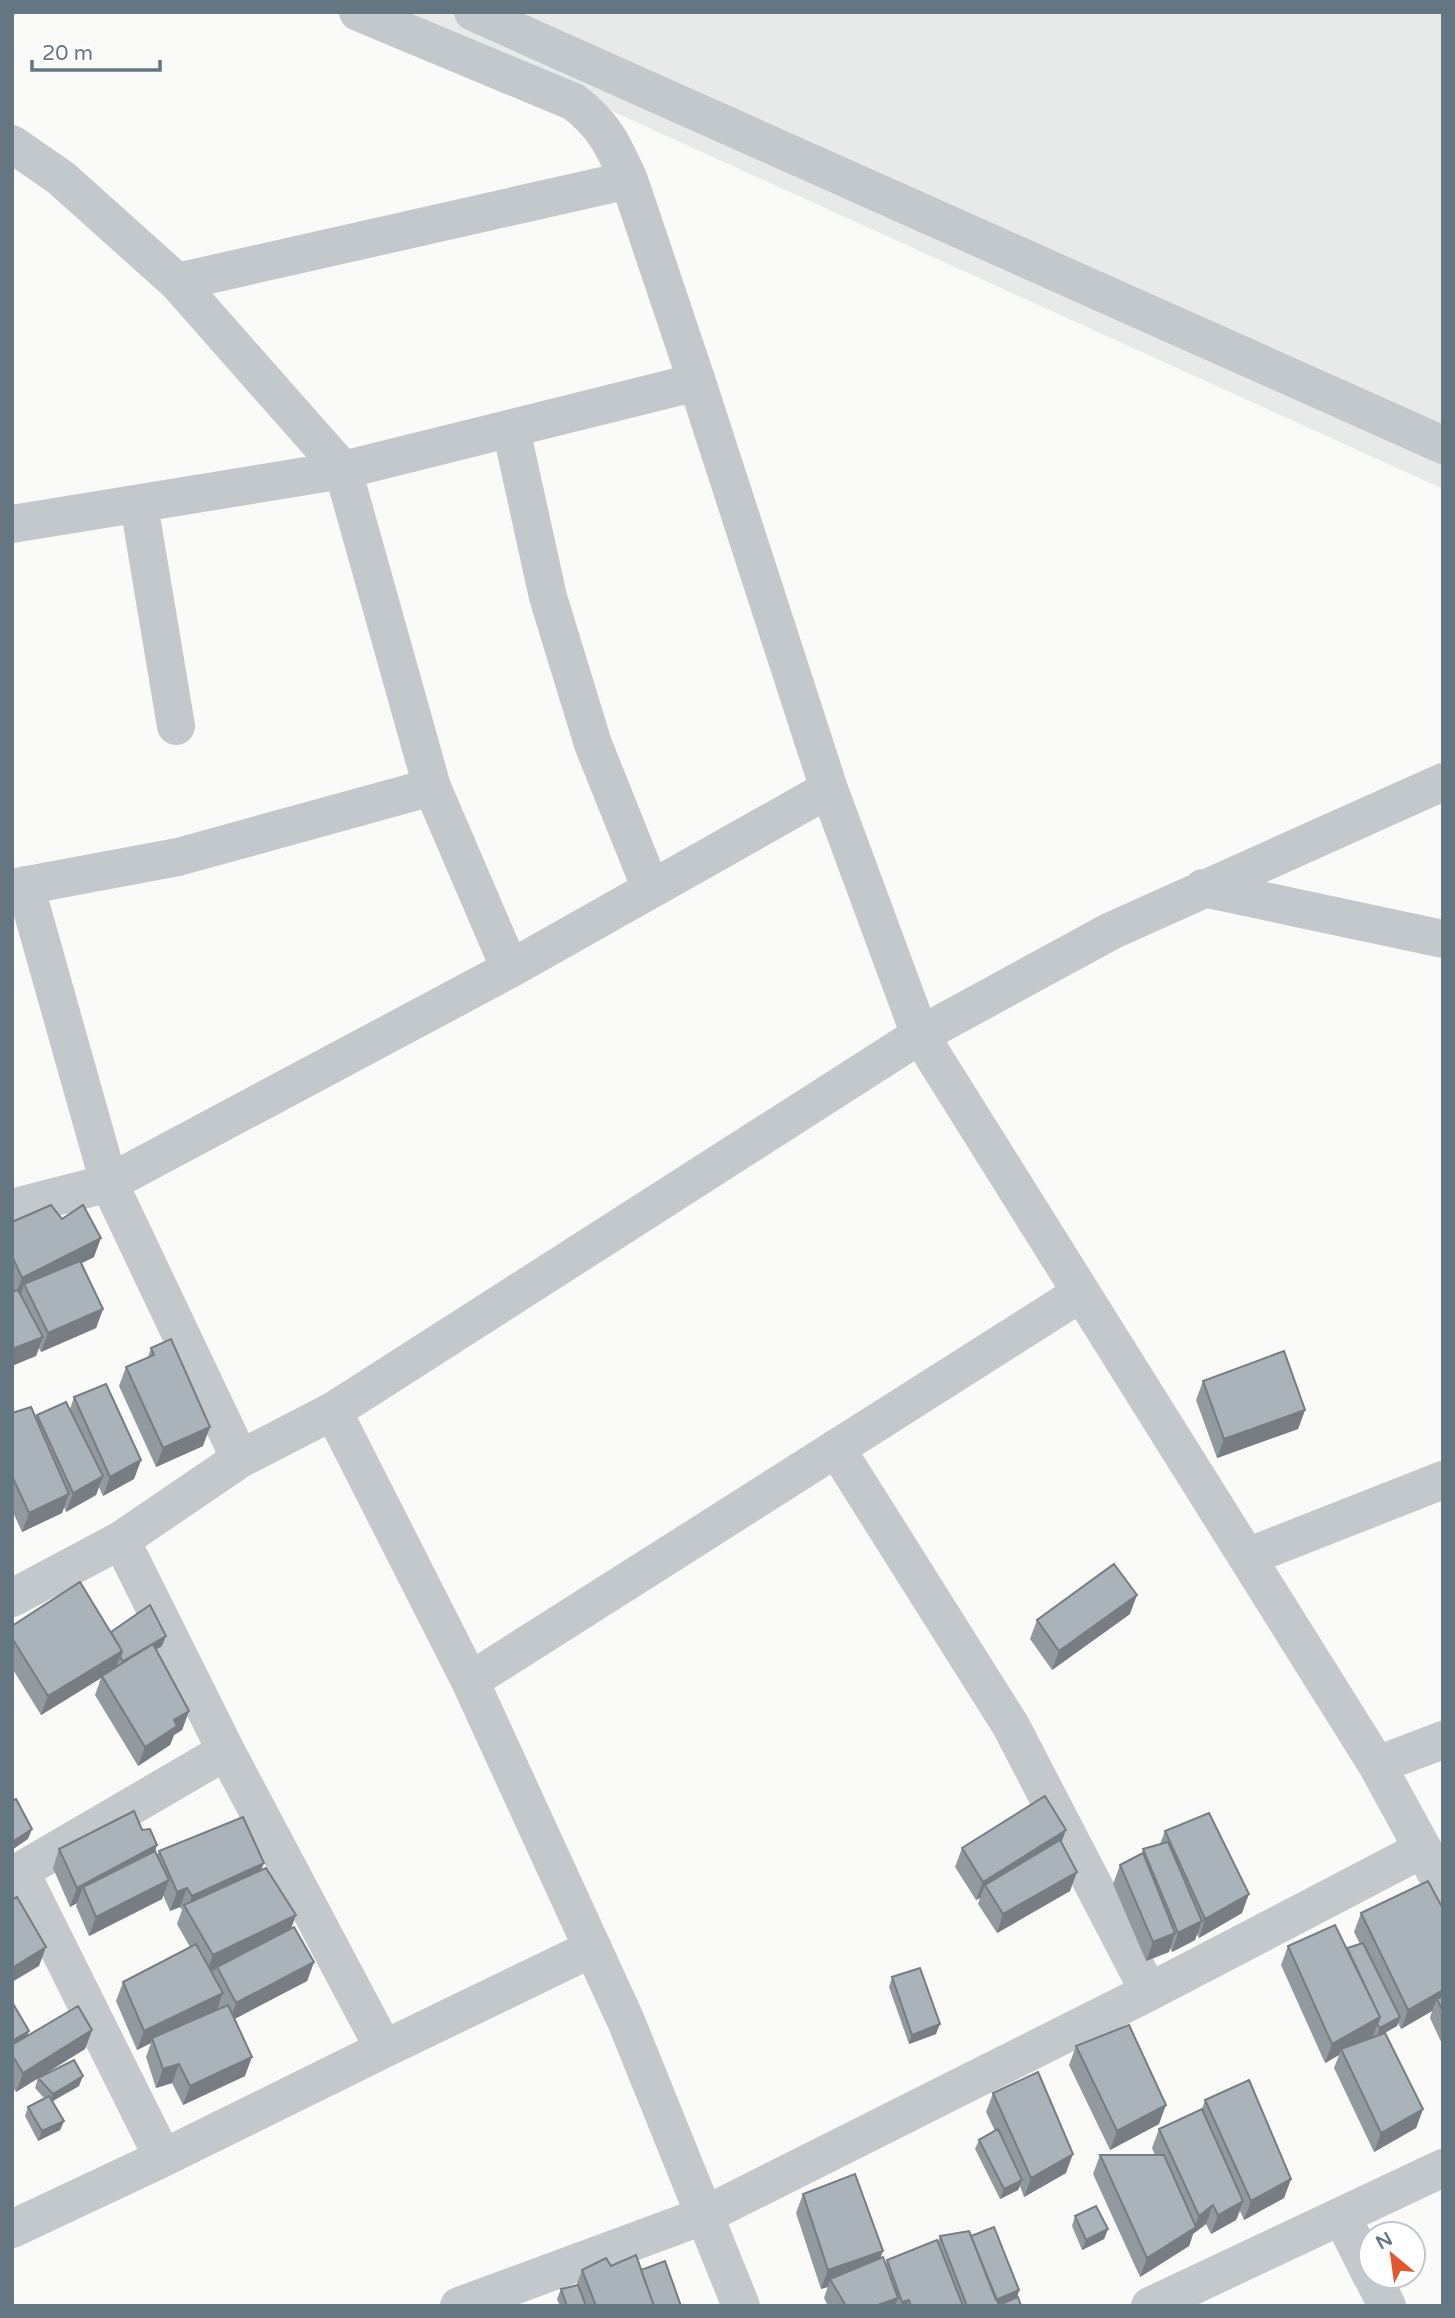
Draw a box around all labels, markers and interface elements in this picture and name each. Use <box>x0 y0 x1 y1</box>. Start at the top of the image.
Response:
scale bar <box>32 28 159 72</box>
text: 20 m <box>42 41 93 66</box>
north arrow <box>1357 2220 1427 2290</box>
text: N <box>1372 2228 1396 2254</box>

